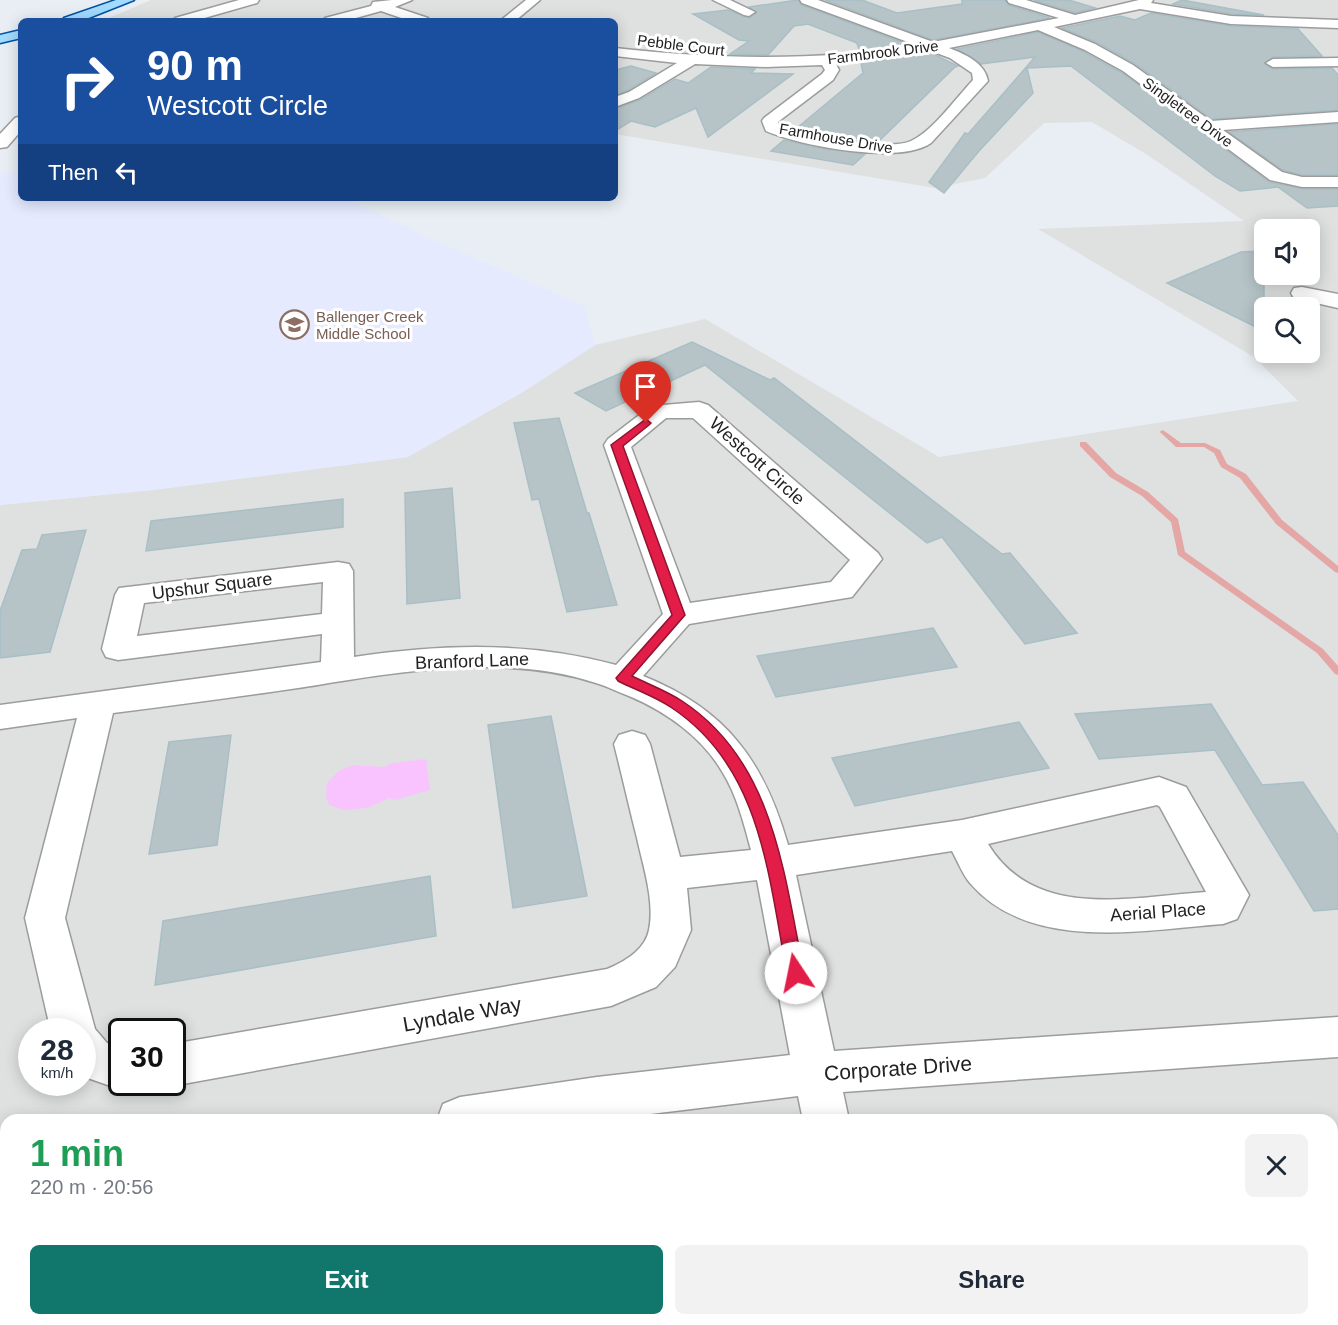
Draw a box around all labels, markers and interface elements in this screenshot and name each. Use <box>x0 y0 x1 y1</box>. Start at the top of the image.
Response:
street label: Pebble Court <box>637 31 726 59</box>
street label: Farmbrook Drive <box>827 37 939 67</box>
icon: right <box>48 42 126 120</box>
text: 90 m <box>147 42 243 89</box>
street label: Singletree Drive <box>1140 74 1236 150</box>
text: Westcott Circle <box>147 91 328 121</box>
street label: Farmhouse Drive <box>778 120 894 156</box>
icon: left <box>110 156 143 189</box>
text: Then <box>48 160 98 185</box>
map controls <box>1254 219 1320 363</box>
button: sound <box>1254 219 1320 285</box>
button: search <box>1254 297 1320 363</box>
place label: Ballenger Creek Middle School <box>316 308 424 342</box>
school or university icon: Ballenger Creek Middle School <box>279 309 311 341</box>
pin <box>620 361 671 423</box>
icon: arrive <box>629 370 662 403</box>
street label: Westcott Circle <box>705 413 809 509</box>
street label: Upshur Square <box>151 569 273 603</box>
street label: Branford Lane <box>415 649 529 673</box>
street label: Aerial Place <box>1109 899 1207 925</box>
position arrow <box>764 941 828 1005</box>
street label: Lyndale Way <box>401 992 523 1036</box>
speed limit sign: 30 <box>108 1018 186 1096</box>
text: 28 <box>40 1033 74 1066</box>
street label: Corporate Drive <box>823 1051 973 1085</box>
text: km/h <box>41 1064 73 1081</box>
text: 1 min <box>30 1133 124 1174</box>
button: close <box>1245 1134 1308 1197</box>
text: 220 m · 20:56 <box>30 1176 153 1198</box>
button: Exit <box>30 1245 663 1314</box>
button: Share <box>675 1245 1308 1314</box>

